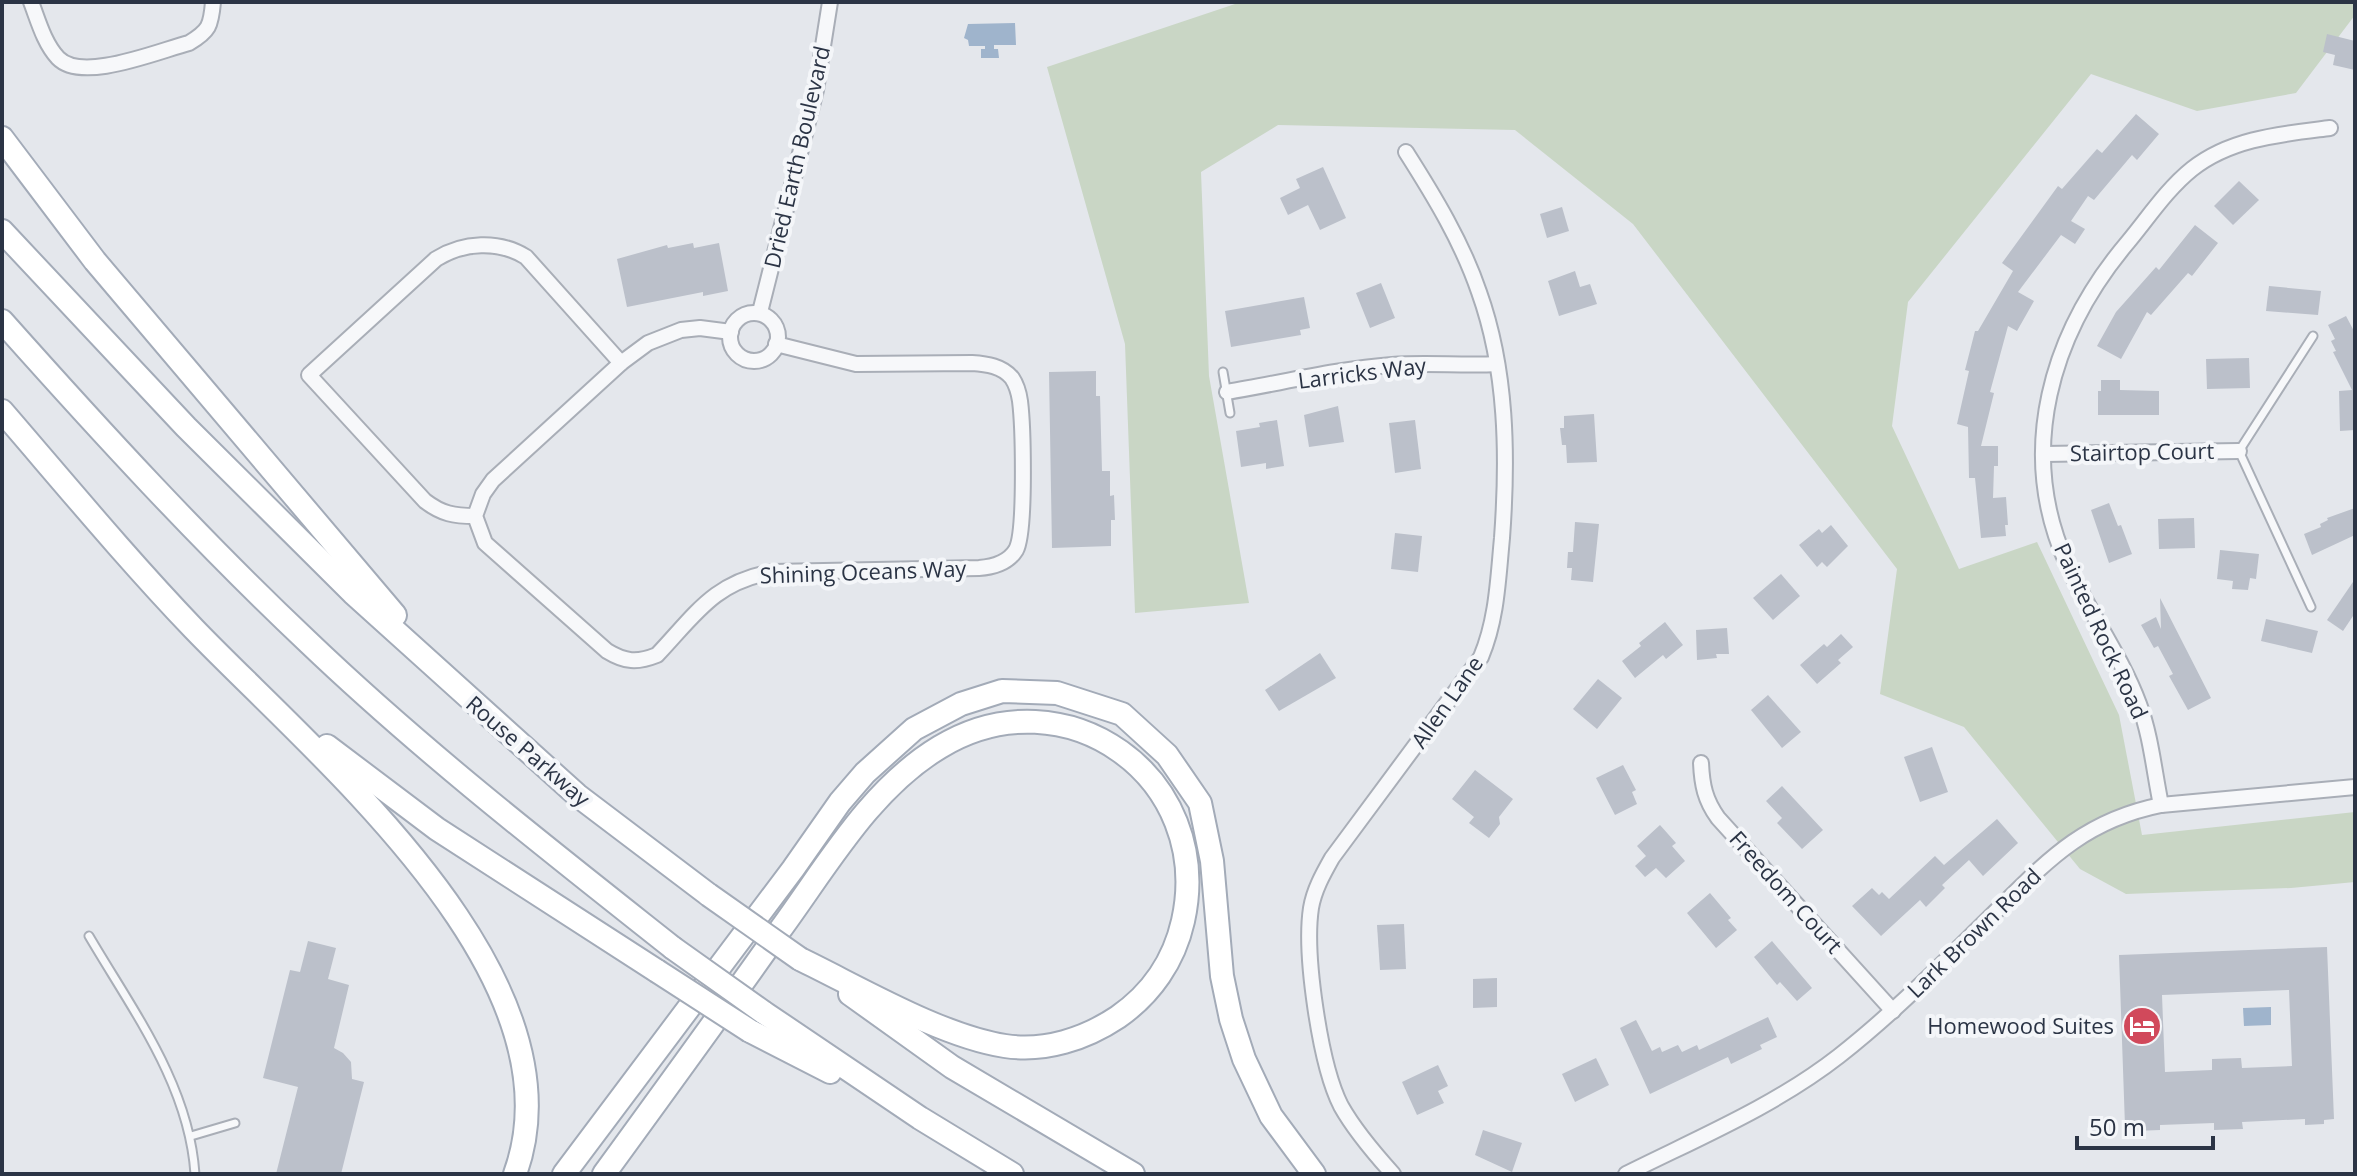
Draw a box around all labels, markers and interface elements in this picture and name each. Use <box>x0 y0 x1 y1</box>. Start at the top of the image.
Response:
street label: Dried Earth Boulevard <box>756 43 836 271</box>
street label: Larricks Way <box>1296 349 1429 395</box>
street label: Stairtop Court <box>2070 435 2215 467</box>
street label: Painted Rock Road <box>2048 538 2156 723</box>
street label: Shining Oceans Way <box>759 552 968 590</box>
street label: Allen Lane <box>1403 649 1489 754</box>
street label: Rouse Parkway <box>460 688 598 813</box>
street label: Freedom Court <box>1724 824 1850 959</box>
street label: Lark Brown Road <box>1900 861 2047 1004</box>
hotel icon: Homewood Suites <box>2121 1005 2163 1047</box>
place label: Homewood Suites <box>1927 1010 2114 1040</box>
scale bar <box>2077 1100 2213 1150</box>
text: 50 m <box>2089 1110 2145 1143</box>

